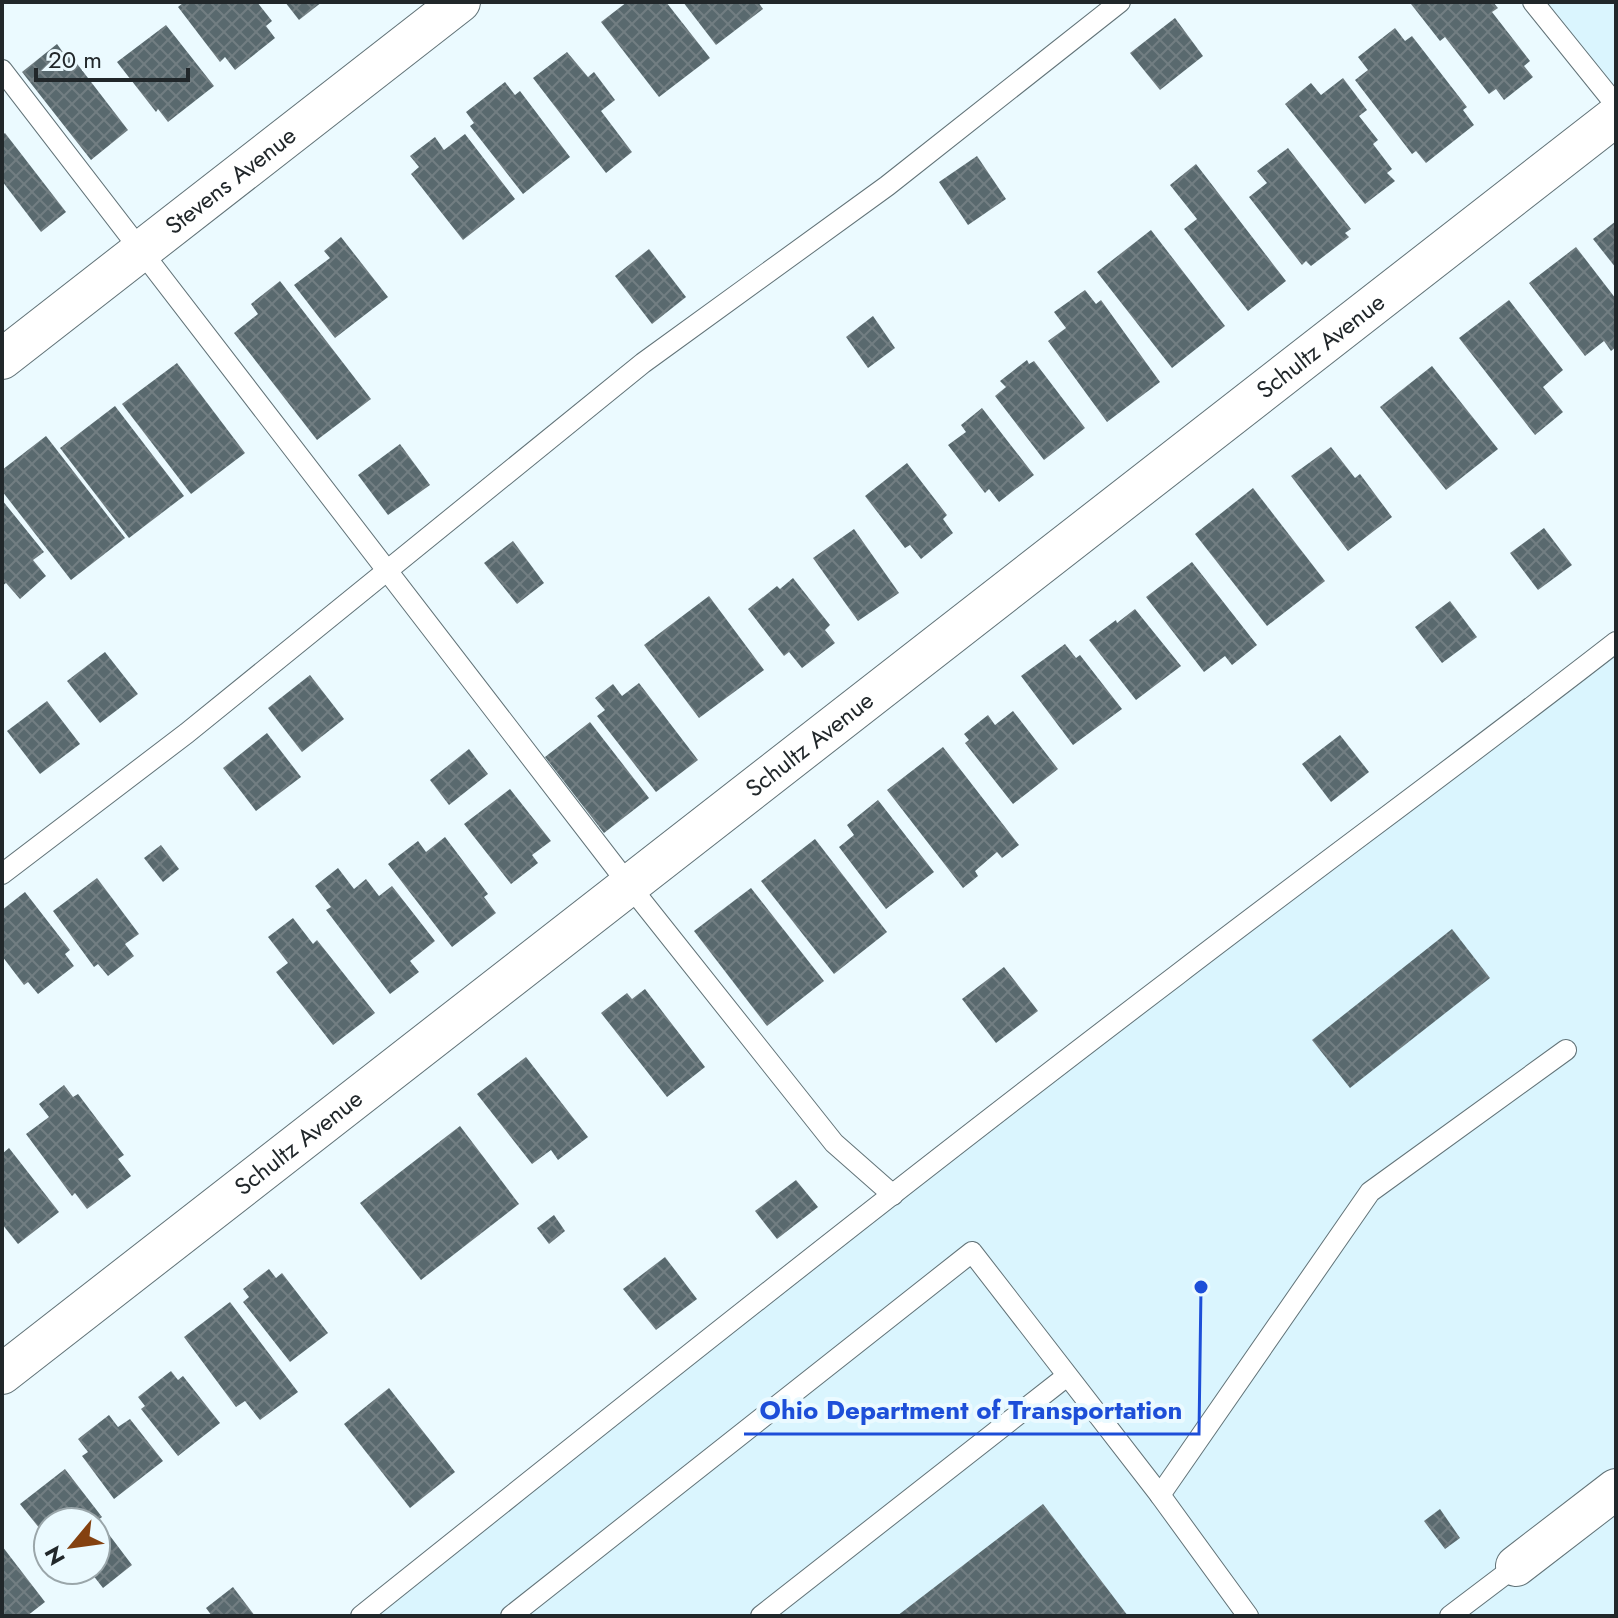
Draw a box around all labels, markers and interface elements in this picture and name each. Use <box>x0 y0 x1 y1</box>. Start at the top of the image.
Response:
scale bar <box>36 32 188 82</box>
text: 20 m <box>48 42 102 77</box>
street label: Stevens Avenue <box>157 118 303 243</box>
street label: Schultz Avenue <box>1249 285 1392 407</box>
street label: Schultz Avenue <box>738 683 881 805</box>
street label: Schultz Avenue <box>227 1081 370 1204</box>
callout: Ohio Department of Transportation <box>744 1384 1199 1434</box>
text: Ohio Department of Transportation <box>760 1391 1182 1429</box>
north arrow <box>32 1506 112 1586</box>
text: N <box>36 1540 73 1571</box>

